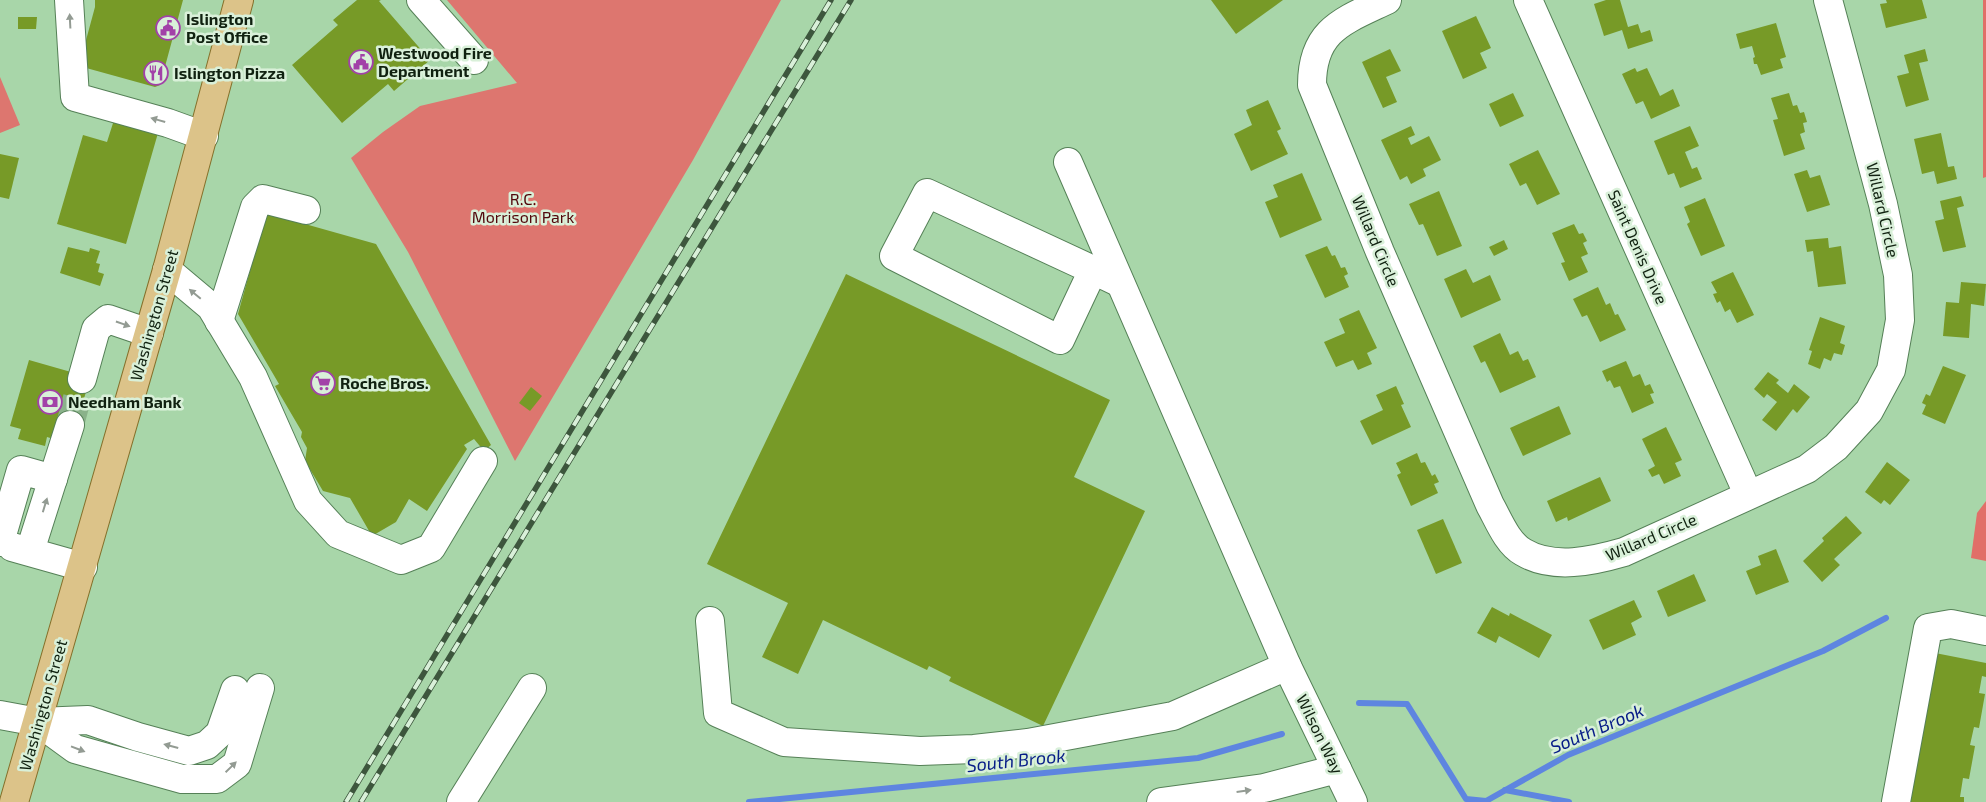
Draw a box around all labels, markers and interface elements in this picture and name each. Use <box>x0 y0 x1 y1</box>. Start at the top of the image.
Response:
place label: Islington Post Office <box>186 9 268 46</box>
one-way arrow <box>66 13 74 29</box>
public building icon: Islington Post Office <box>155 15 181 41</box>
place label: Westwood Fire Department <box>378 43 492 80</box>
public building icon: Westwood Fire Department <box>348 49 374 75</box>
restaurant icon: Islington Pizza <box>143 60 169 86</box>
place label: Islington Pizza <box>174 63 285 82</box>
one-way arrow <box>150 116 165 124</box>
street label: Willard Circle <box>1863 161 1904 259</box>
street label: Saint Denis Drive <box>1605 187 1672 307</box>
park label: R.C. Morrison Park <box>472 189 574 226</box>
street label: Willard Circle <box>1349 192 1404 289</box>
street label: Washington Street <box>126 247 181 383</box>
one-way arrow <box>189 288 202 299</box>
one-way arrow <box>116 321 131 328</box>
supermarket icon: Roche Bros. <box>310 370 336 396</box>
place label: Roche Bros. <box>340 373 429 392</box>
bank icon: Needham Bank <box>37 389 63 415</box>
place label: Needham Bank <box>68 392 181 411</box>
one-way arrow <box>41 497 49 512</box>
street label: Willard Circle <box>1602 509 1699 564</box>
street label: Washington Street <box>15 637 70 773</box>
street label: Wilson Way <box>1293 691 1348 777</box>
water label: South Brook <box>1547 699 1647 758</box>
one-way arrow <box>164 742 179 750</box>
water label: South Brook <box>965 744 1066 776</box>
one-way arrow <box>71 745 86 753</box>
one-way arrow <box>225 761 237 773</box>
one-way arrow <box>1236 787 1252 795</box>

